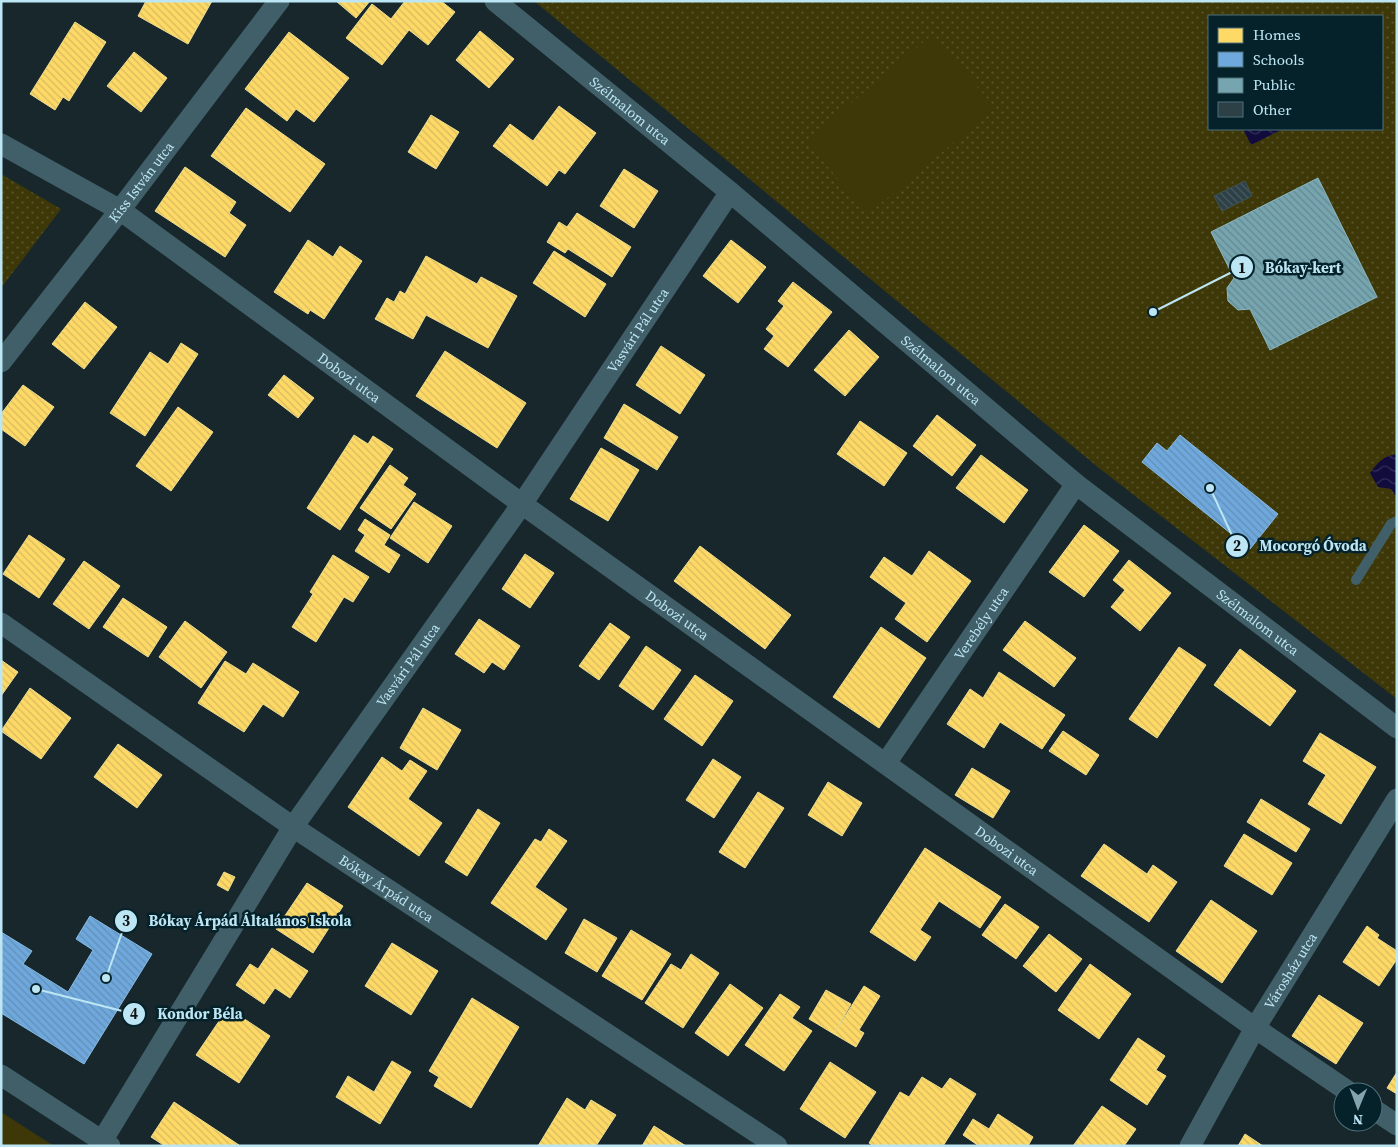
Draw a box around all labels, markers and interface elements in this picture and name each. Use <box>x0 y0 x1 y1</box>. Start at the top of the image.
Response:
legend <box>1208 15 1383 130</box>
text: Homes <box>1253 24 1300 45</box>
text: Schools <box>1253 49 1304 70</box>
street label: Szélmalom utca <box>585 72 675 150</box>
text: Public <box>1253 74 1295 95</box>
text: Other <box>1253 99 1292 120</box>
street label: Kiss István utca <box>104 137 179 227</box>
callout: Bókay-kert <box>1230 252 1351 282</box>
text: 1 <box>1238 257 1246 278</box>
text: Bókay-kert <box>1265 257 1342 278</box>
street label: Vasvári Pál utca <box>602 283 674 377</box>
street label: Szélmalom utca <box>897 331 986 410</box>
street label: Dobozi utca <box>313 348 386 408</box>
callout: Mocorgó Óvoda <box>1224 531 1377 561</box>
text: 2 <box>1233 535 1241 556</box>
text: Mocorgó Óvoda <box>1259 535 1368 556</box>
street label: Verebély utca <box>949 582 1014 664</box>
street label: Szélmalom utca <box>1212 584 1304 661</box>
street label: Dobozi utca <box>641 585 714 645</box>
street label: Vasvári Pál utca <box>371 618 445 711</box>
street label: Dobozi utca <box>971 821 1043 881</box>
street label: Bókay Árpád utca <box>335 850 438 928</box>
callout: Bókay Árpád Általános Iskola <box>114 906 362 936</box>
text: 3 <box>122 910 130 931</box>
text: Bókay Árpád Általános Iskola <box>148 910 353 931</box>
street label: Városház utca <box>1259 928 1322 1013</box>
callout: Kondor Béla <box>122 999 252 1029</box>
text: 4 <box>130 1003 138 1024</box>
text: Kondor Béla <box>157 1003 244 1024</box>
north arrow <box>1333 1082 1383 1132</box>
text: N <box>1352 1110 1363 1130</box>

